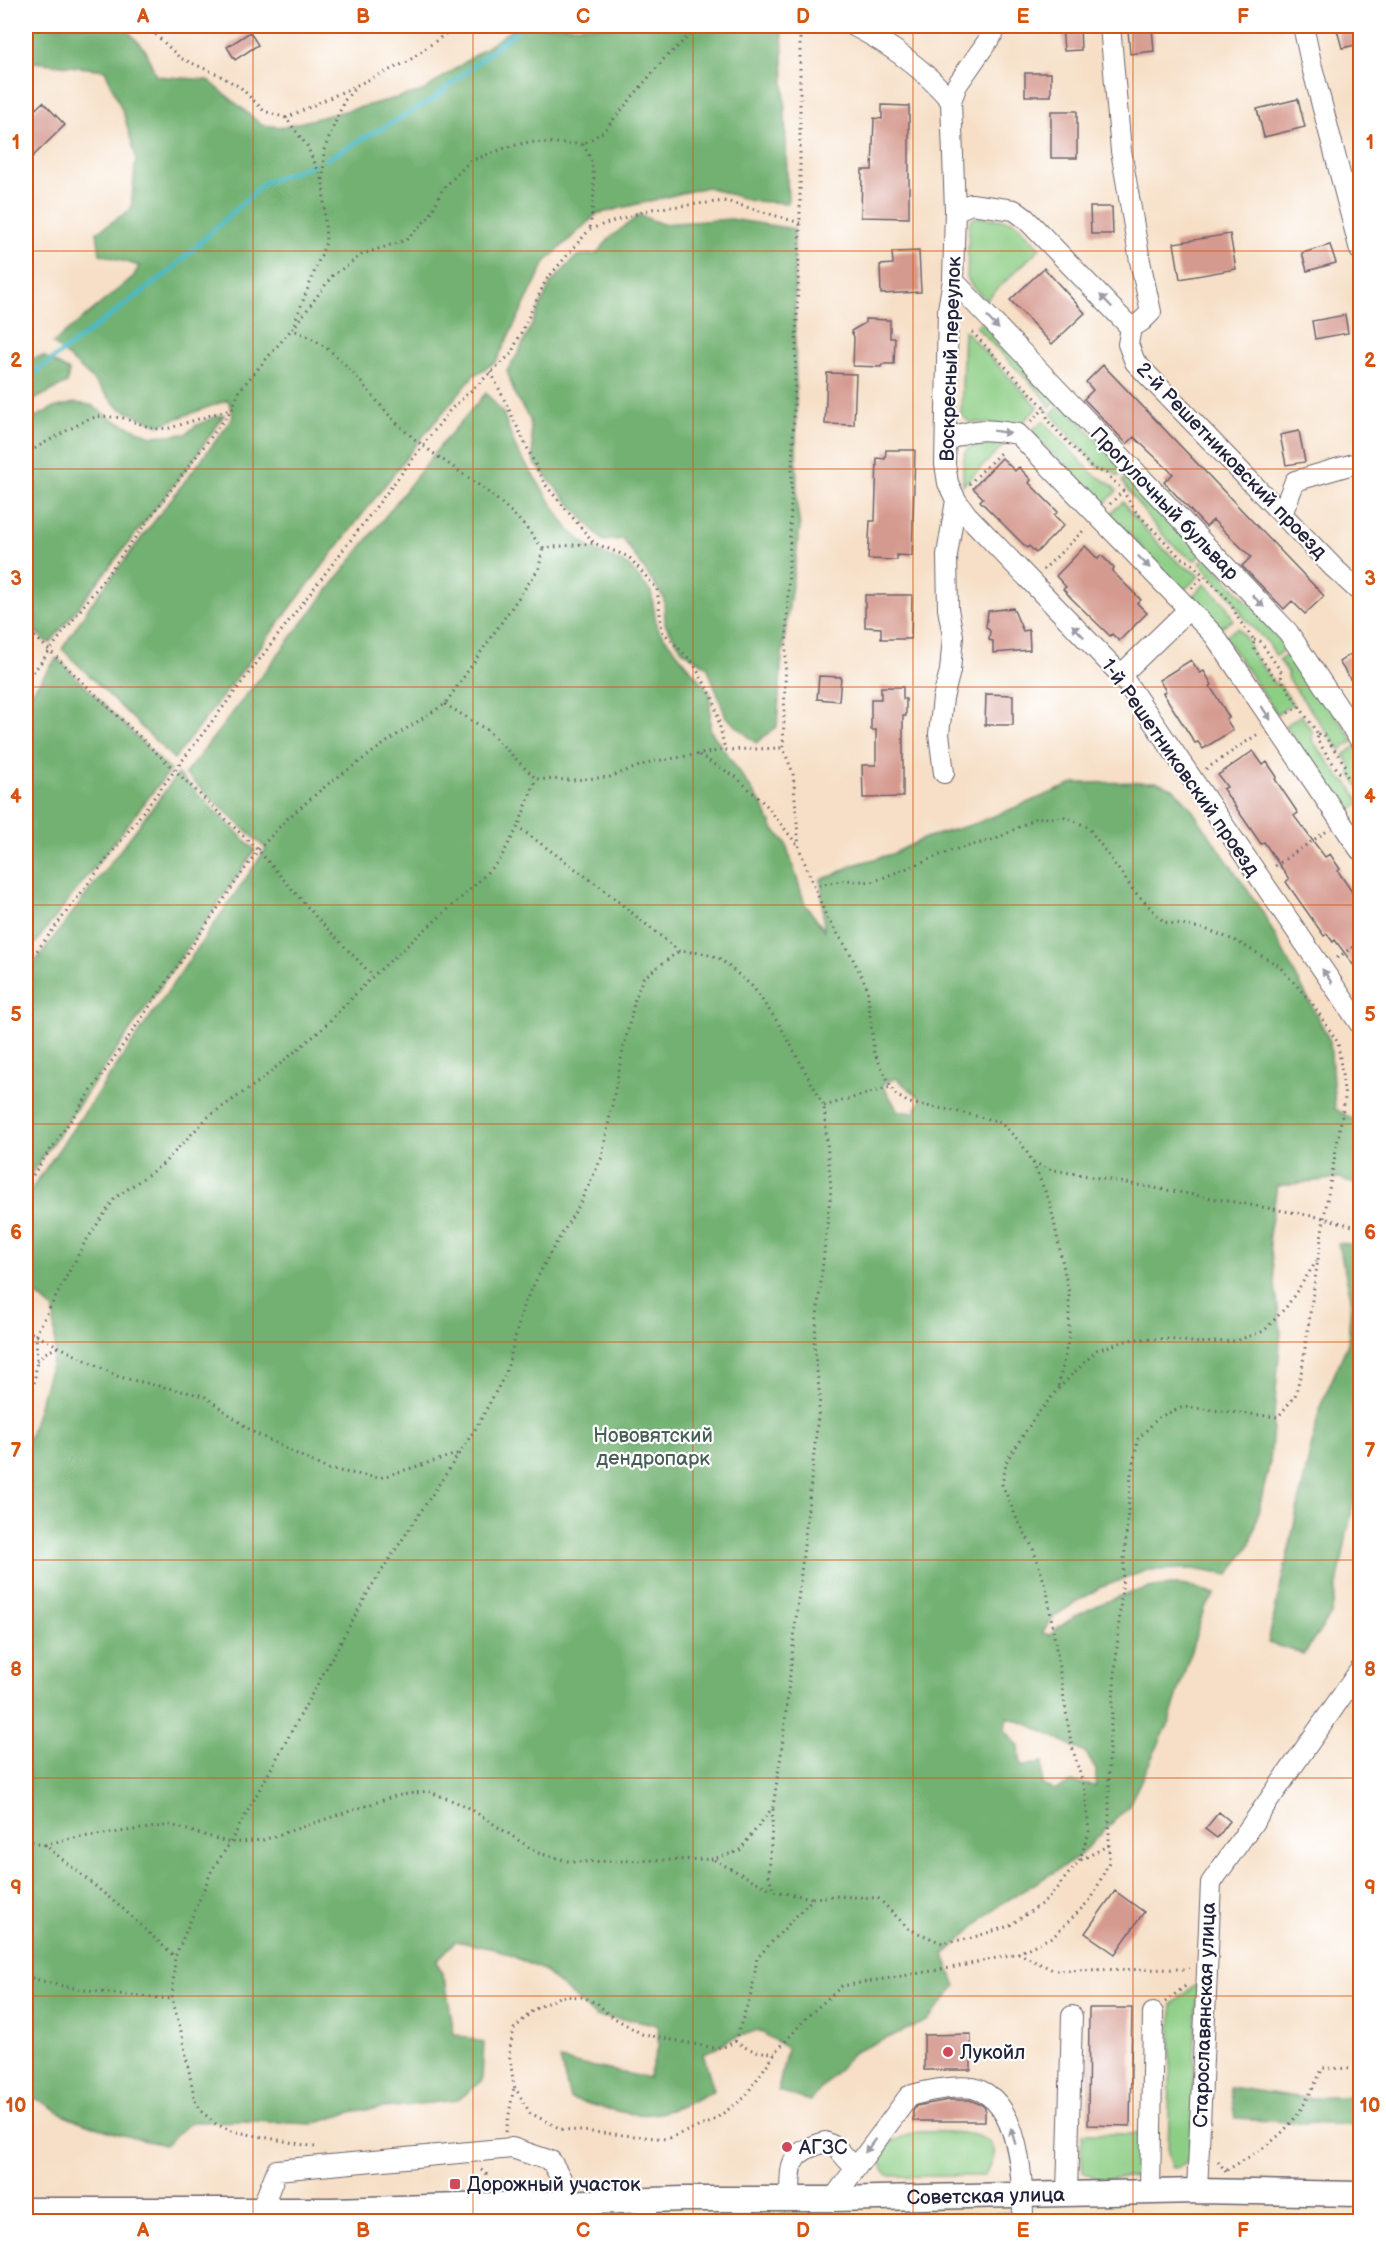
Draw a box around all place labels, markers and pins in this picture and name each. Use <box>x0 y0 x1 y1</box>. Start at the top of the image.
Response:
place label: Лукойл <box>959 2041 1025 2065</box>
marker: Лукойл <box>941 2045 955 2059</box>
place label: АГЗС <box>798 2136 848 2160</box>
marker: АГЗС <box>780 2140 794 2154</box>
place label: Дорожный участок <box>467 2173 641 2197</box>
marker: Дорожный участок <box>448 2177 462 2191</box>

